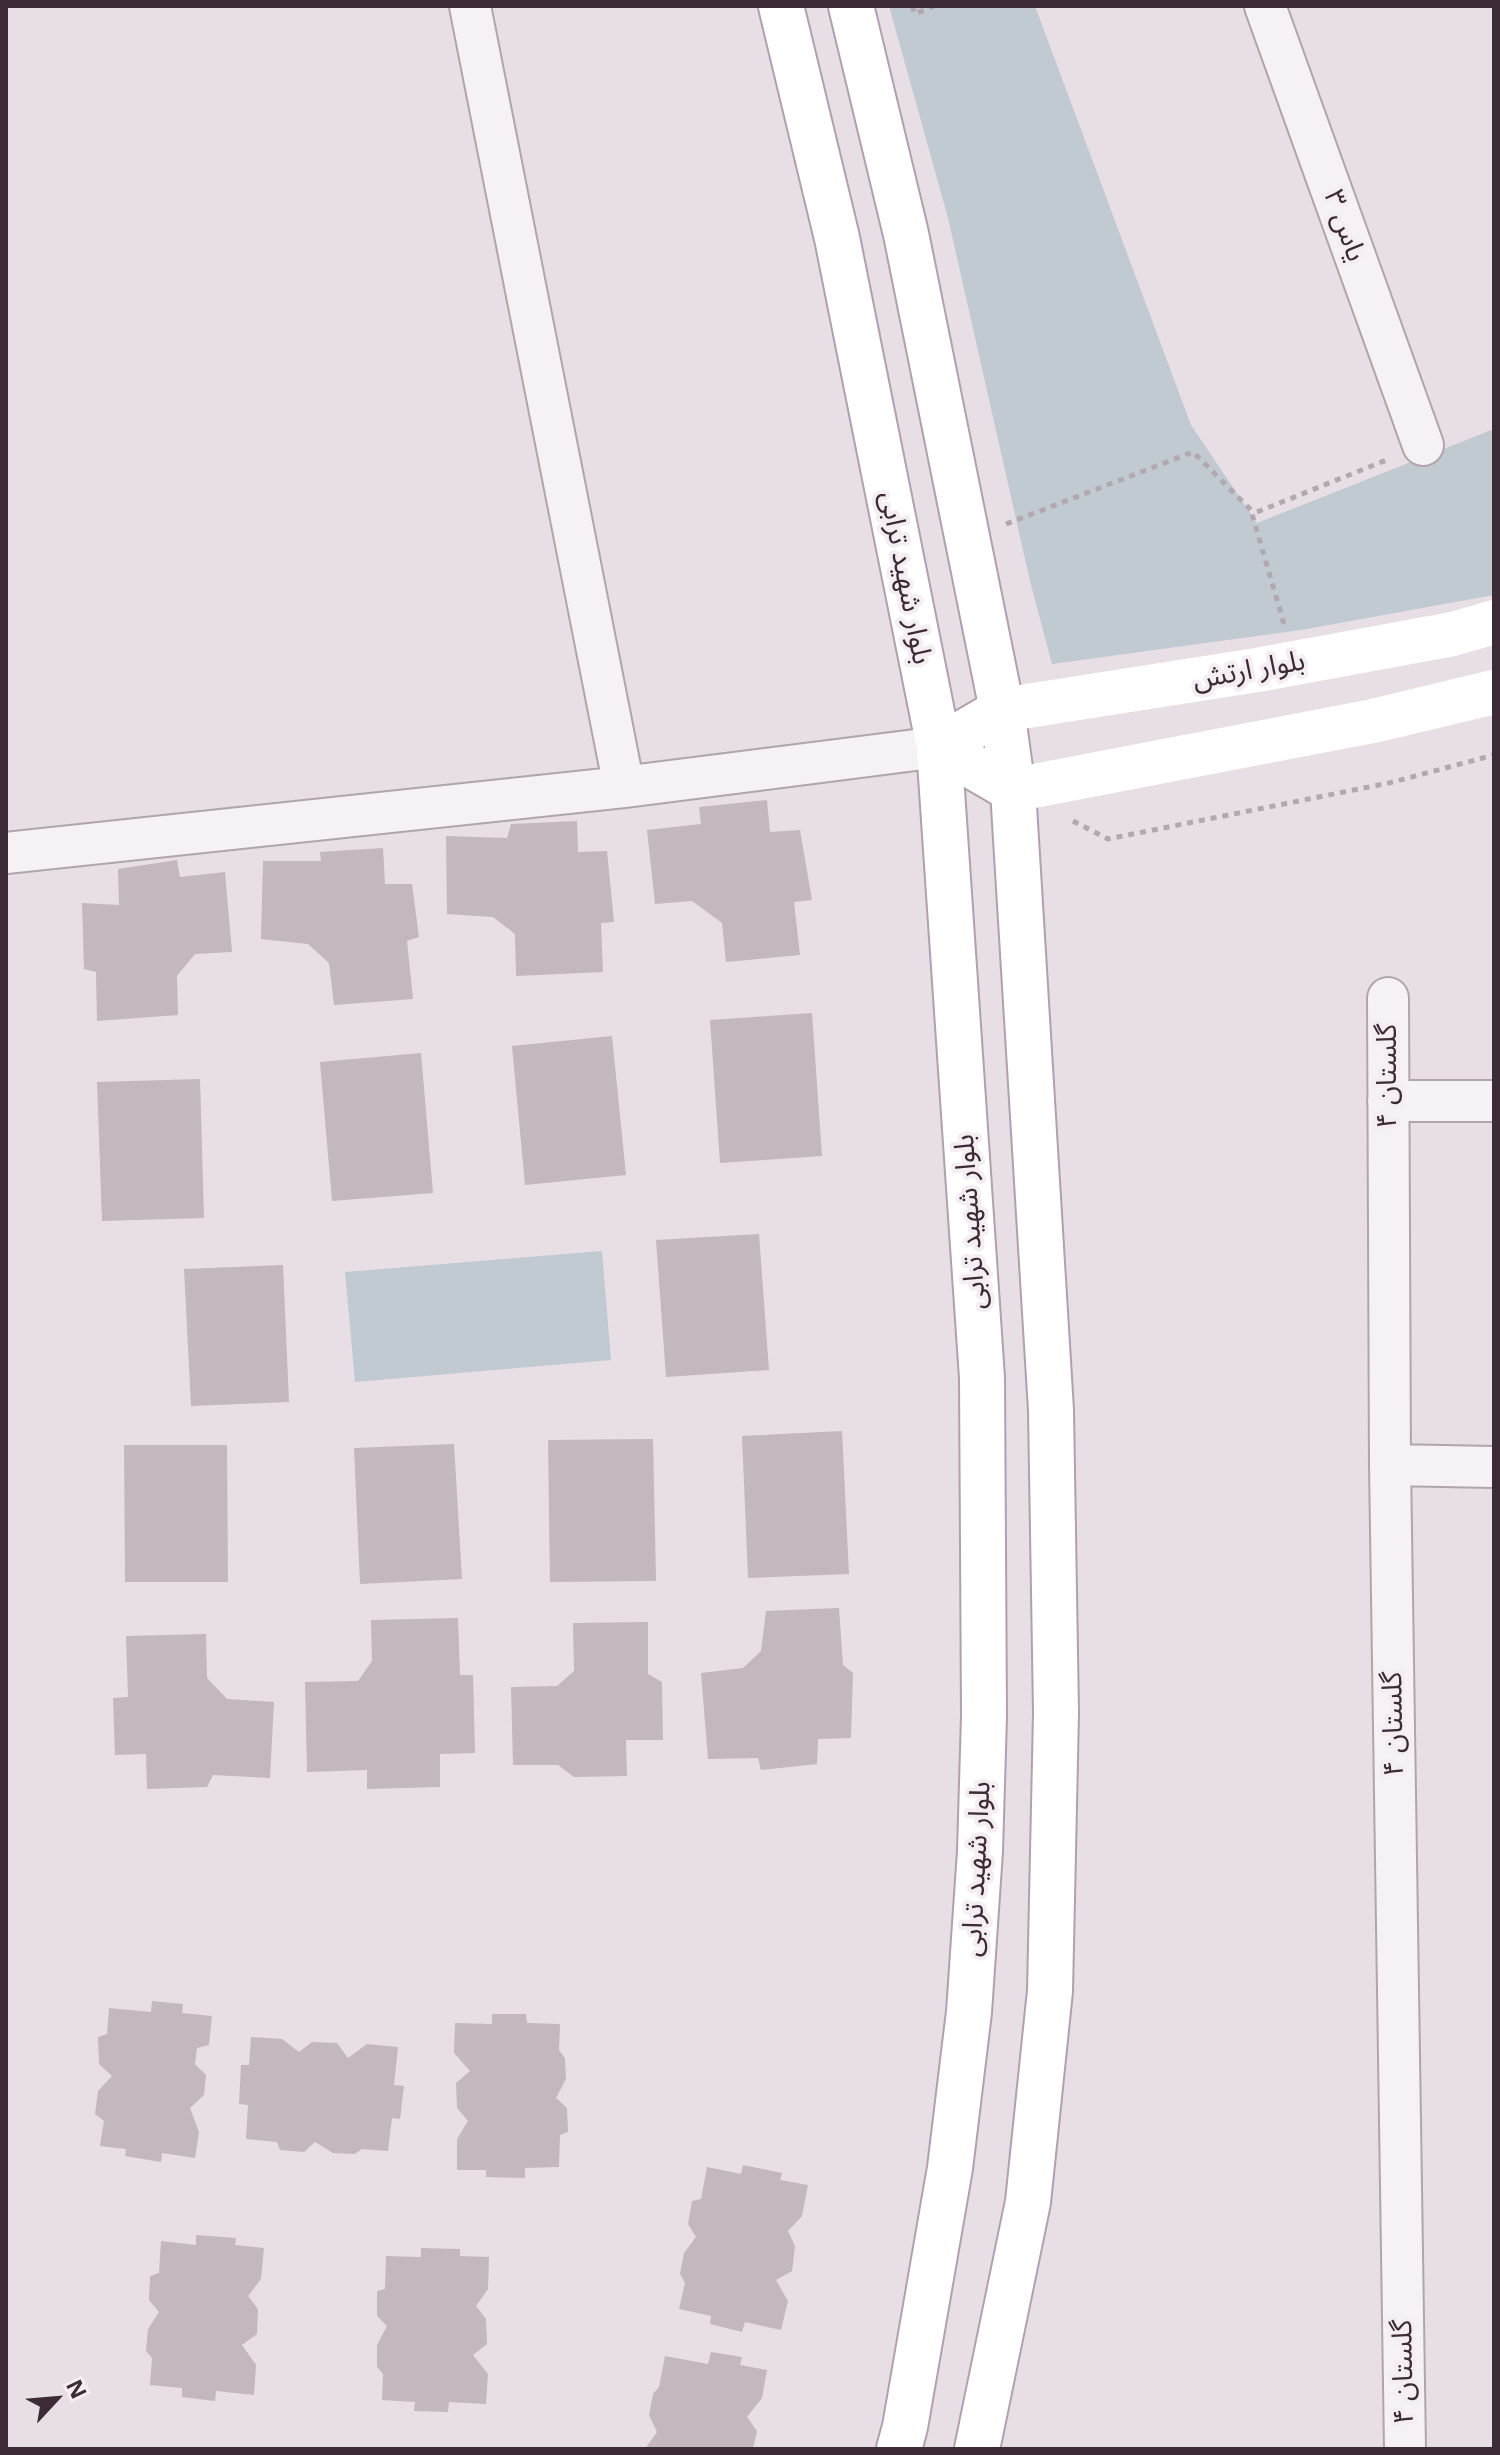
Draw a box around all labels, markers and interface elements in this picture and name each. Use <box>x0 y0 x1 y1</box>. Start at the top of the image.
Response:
street label: یاس ۳ <box>1316 186 1372 266</box>
street label: بلوار شهید ترابی <box>872 489 938 667</box>
street label: بلوار ارتش <box>1190 645 1308 697</box>
street label: گلستان ۴ <box>1371 1024 1405 1128</box>
street label: بلوار شهید ترابی <box>948 1133 994 1311</box>
street label: گلستان ۴ <box>1376 1671 1412 1777</box>
street label: بلوار شهید ترابی <box>956 1780 998 1958</box>
street label: گلستان ۴ <box>1386 2319 1422 2425</box>
north arrow <box>16 2359 96 2439</box>
text: N <box>60 2374 95 2403</box>

